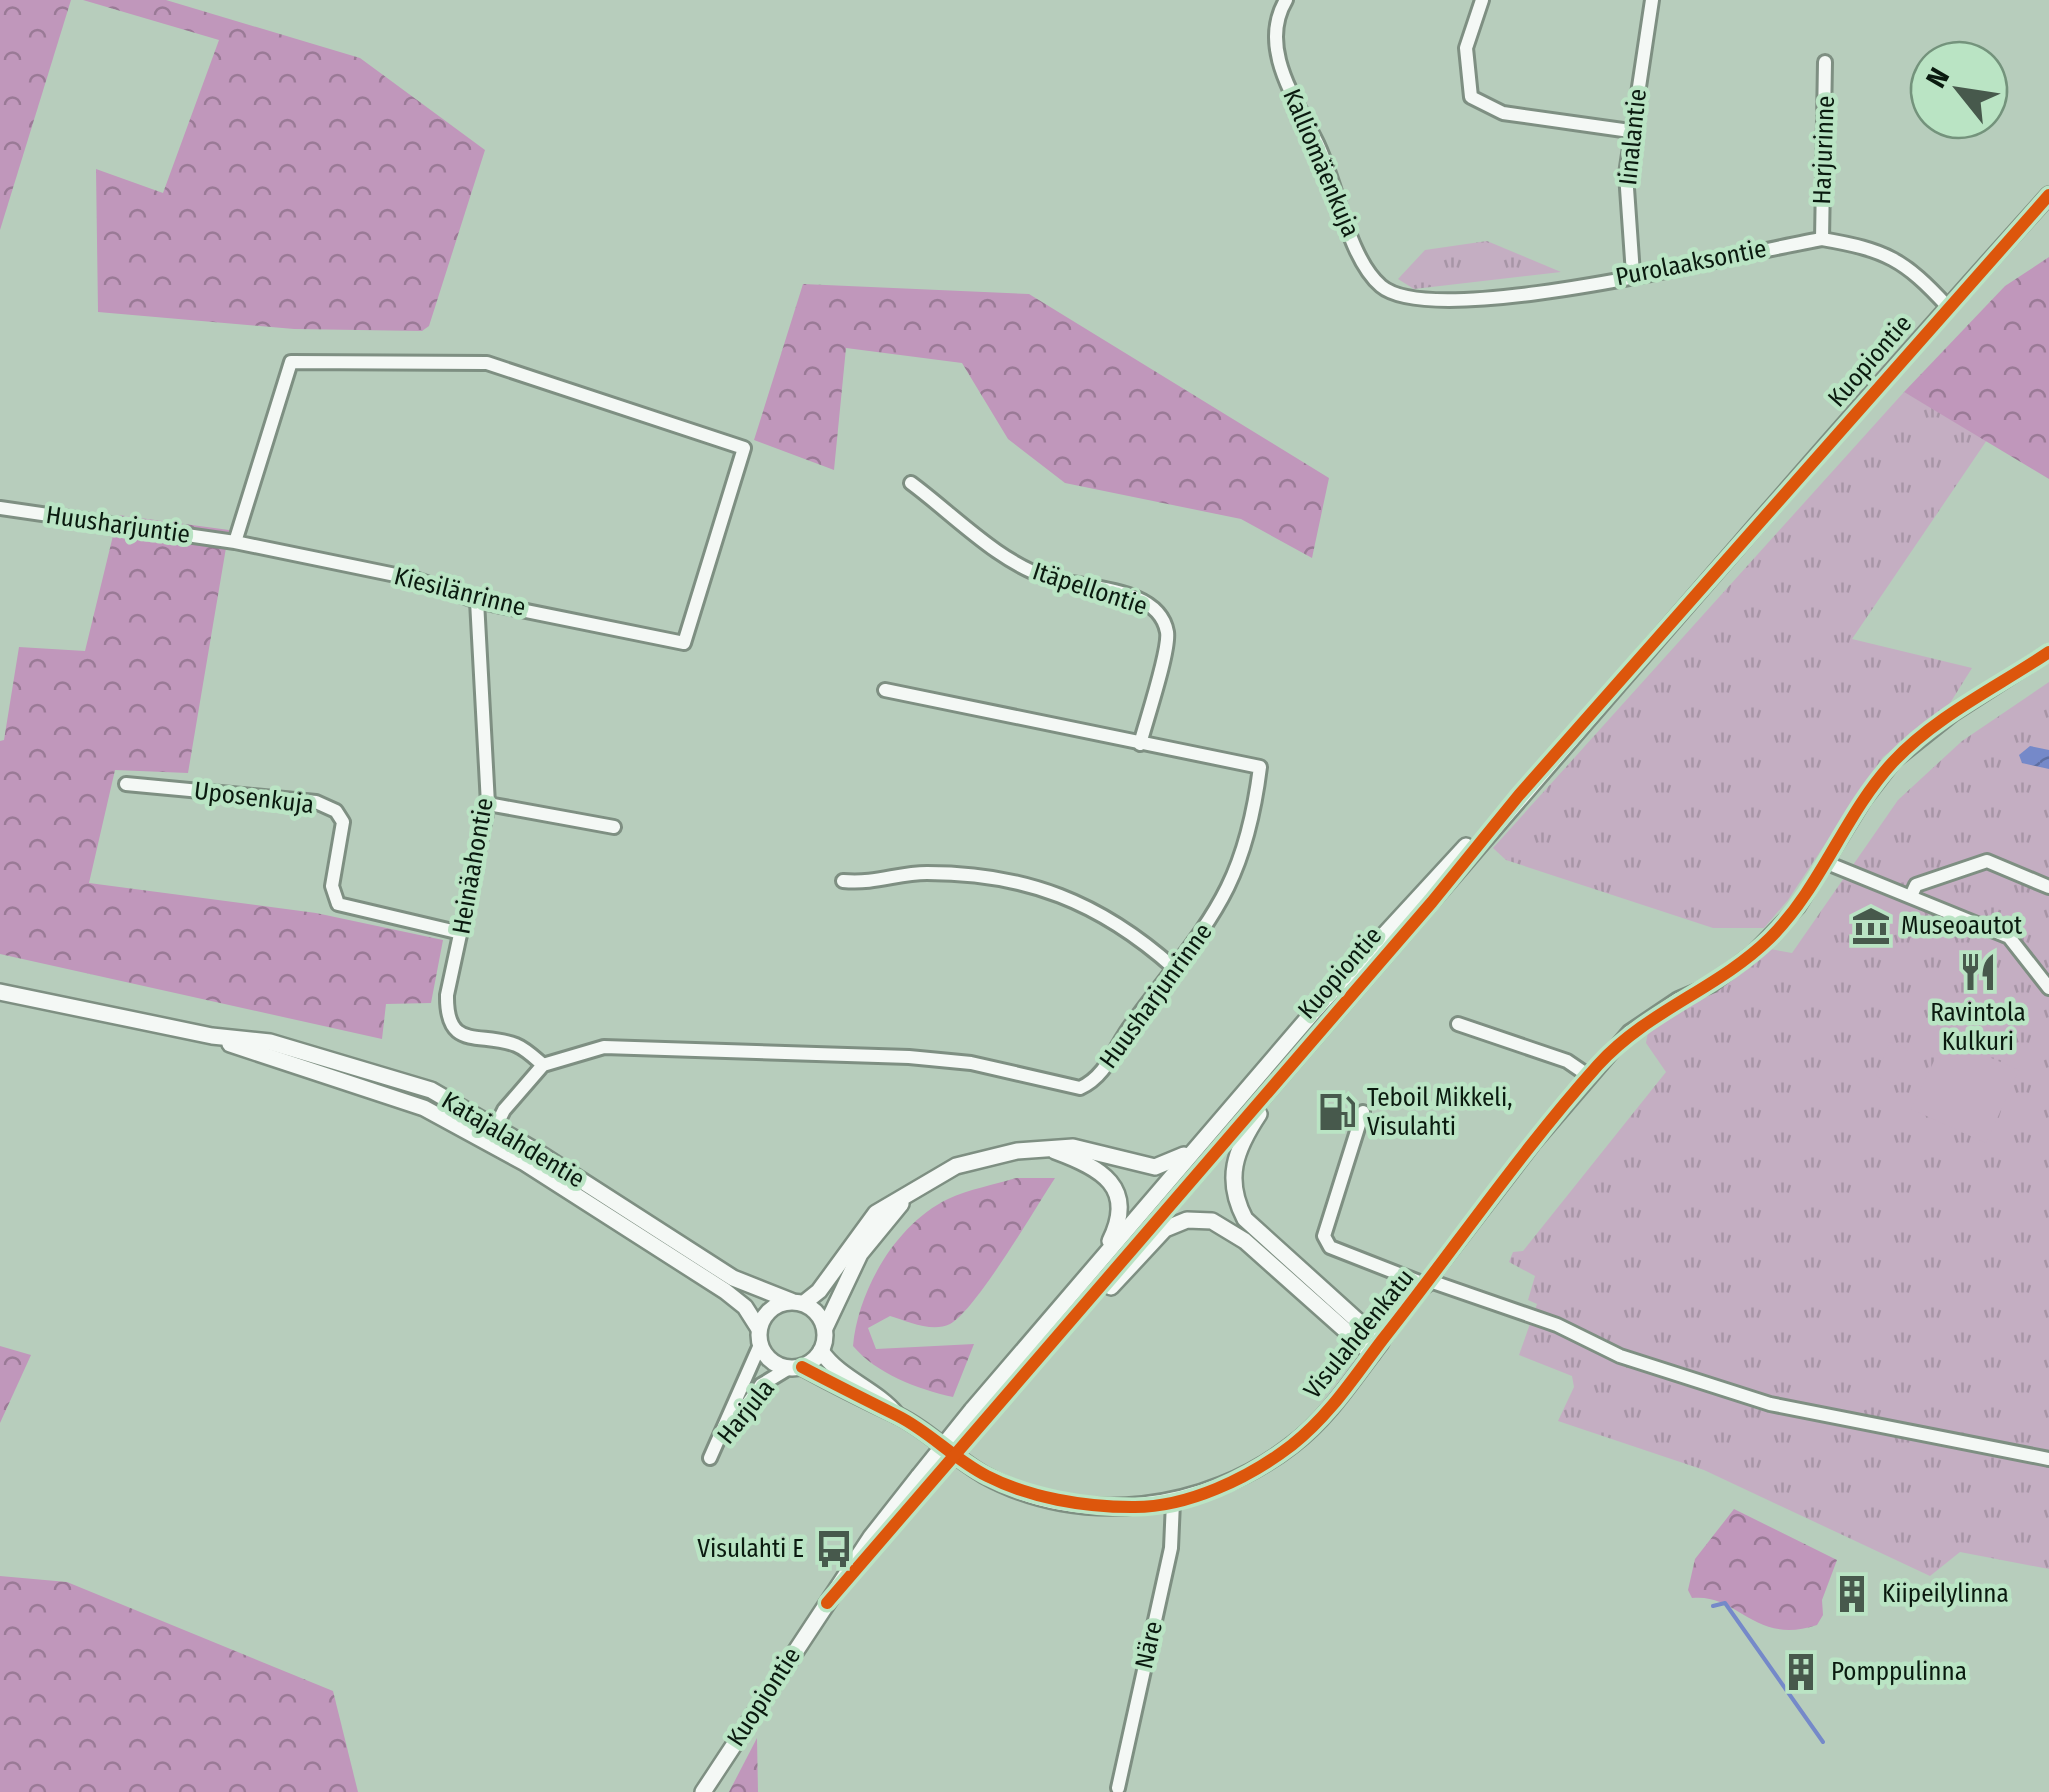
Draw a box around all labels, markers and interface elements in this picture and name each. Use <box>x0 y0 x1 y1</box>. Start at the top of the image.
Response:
north arrow <box>1909 40 2009 140</box>
text: N <box>1919 62 1956 93</box>
street label: Kalliomäenkuja <box>1276 85 1366 241</box>
street label: Iinalantie <box>1613 87 1653 187</box>
street label: Harjurinne <box>1807 95 1841 205</box>
street label: Purolaaksontie <box>1613 234 1769 292</box>
street label: Kuopiontie <box>1822 309 1918 413</box>
street label: Huusharjuntie <box>44 500 192 550</box>
street label: Itäpellontie <box>1029 556 1151 622</box>
street label: Kiesilänrinne <box>391 561 529 623</box>
street label: Uposenkuja <box>192 776 316 820</box>
street label: Heinäahontie <box>446 796 500 936</box>
museum icon: Museoautot <box>1850 905 1892 947</box>
place label: Museoautot <box>1901 911 2023 941</box>
street label: Huusharjunrinne <box>1093 918 1219 1074</box>
street label: Kuopiontie <box>1292 921 1388 1025</box>
restaurant icon: Ravintola Kulkuri <box>1957 951 1999 993</box>
place label: Ravintola Kulkuri <box>1930 998 2026 1057</box>
place label: Teboil Mikkeli, Visulahti <box>1367 1083 1512 1142</box>
street label: Katajalahdentie <box>436 1086 590 1194</box>
fuel station icon: Teboil Mikkeli, Visulahti <box>1316 1091 1358 1133</box>
street label: Visulahdenkatu <box>1298 1263 1420 1405</box>
street label: Harjula <box>711 1374 781 1450</box>
bus stop icon: Visulahti E <box>813 1528 855 1570</box>
place label: Visulahti E <box>697 1534 804 1564</box>
building icon: Kiipeilylinna <box>1831 1573 1873 1615</box>
place label: Kiipeilylinna <box>1882 1579 2009 1609</box>
street label: Näre <box>1129 1618 1169 1672</box>
street label: Kuopiontie <box>721 1642 807 1752</box>
building icon: Pomppulinna <box>1780 1651 1822 1693</box>
place label: Pomppulinna <box>1831 1657 1967 1687</box>

